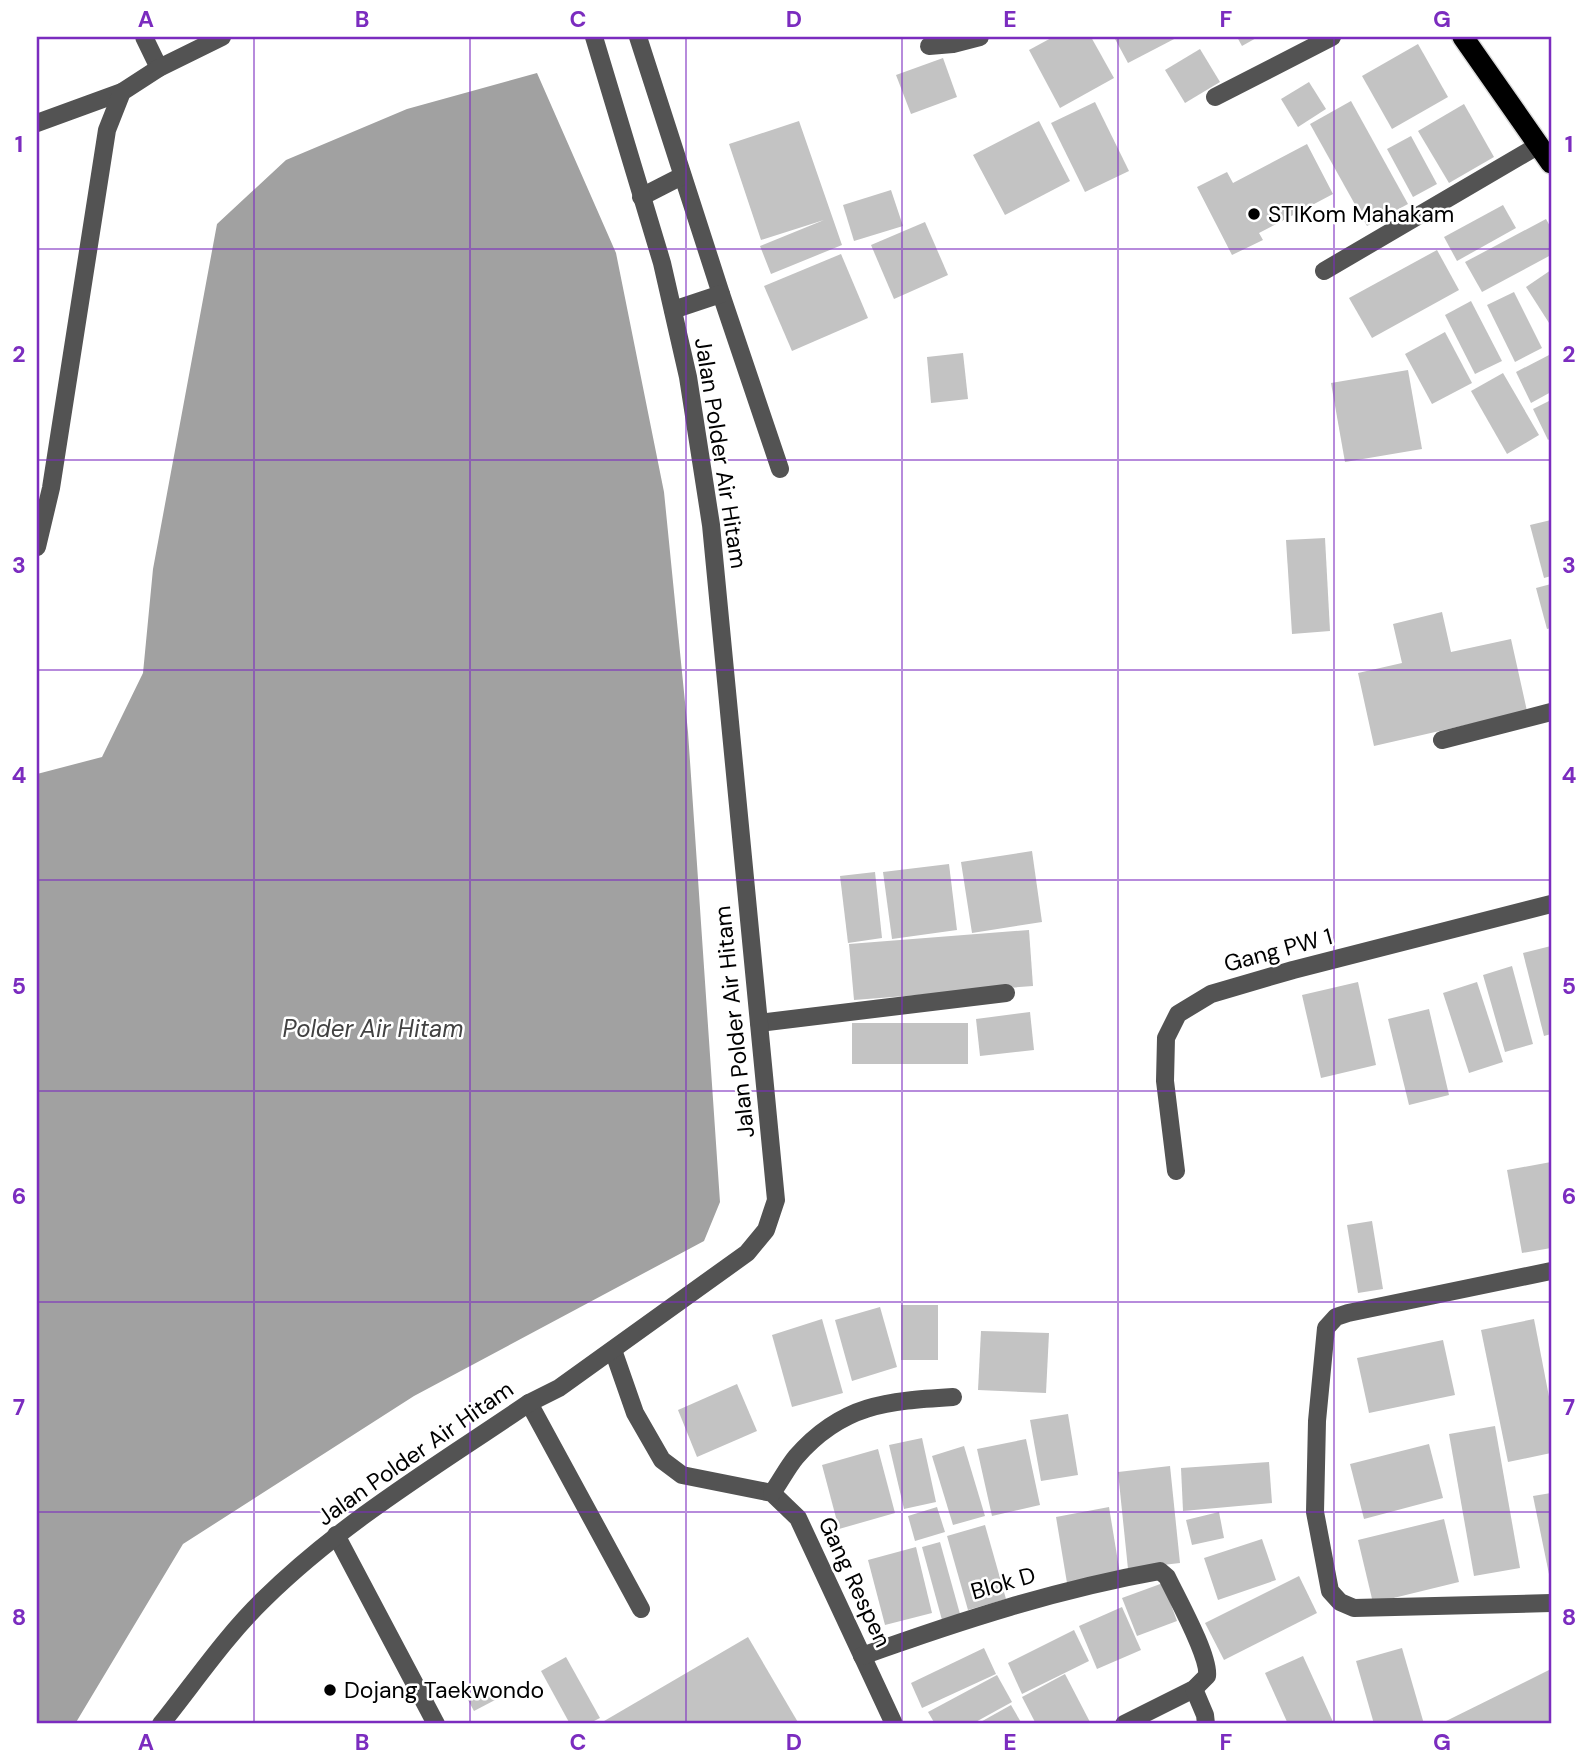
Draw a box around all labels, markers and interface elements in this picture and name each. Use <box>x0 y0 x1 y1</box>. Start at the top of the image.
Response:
text: A <box>138 4 154 34</box>
text: B <box>355 4 369 34</box>
text: C <box>570 4 586 34</box>
text: D <box>786 4 802 34</box>
text: E <box>1003 4 1017 34</box>
text: F <box>1220 4 1233 34</box>
text: G <box>1433 4 1451 34</box>
text: 1 <box>15 129 23 159</box>
text: 1 <box>1565 129 1573 159</box>
place label: STIKom Mahakam <box>1268 199 1454 229</box>
marker: STIKom Mahakam <box>1246 206 1262 222</box>
street label: Jalan Polder Air Hitam <box>688 335 754 571</box>
text: 2 <box>12 339 26 369</box>
text: 2 <box>1562 339 1576 369</box>
text: 3 <box>12 550 26 580</box>
text: 3 <box>1562 550 1576 580</box>
text: 4 <box>12 760 27 790</box>
text: 4 <box>1562 760 1577 790</box>
street label: Jalan Polder Air Hitam <box>707 904 761 1140</box>
street label: Gang PW 1 <box>1221 921 1335 979</box>
text: 5 <box>12 971 26 1001</box>
text: 5 <box>1562 971 1576 1001</box>
water label: Polder Air Hitam <box>283 1013 463 1044</box>
text: 6 <box>12 1181 26 1211</box>
text: 6 <box>1562 1181 1576 1211</box>
street label: Jalan Polder Air Hitam <box>311 1374 519 1532</box>
text: 7 <box>13 1392 25 1422</box>
text: 7 <box>1563 1392 1575 1422</box>
street label: Gang Respen <box>812 1512 898 1652</box>
street label: Blok D <box>967 1559 1039 1607</box>
text: 8 <box>12 1602 26 1632</box>
text: 8 <box>1562 1602 1576 1632</box>
place label: Dojang Taekwondo <box>344 1675 544 1705</box>
marker: Dojang Taekwondo <box>322 1682 338 1698</box>
text: A <box>138 1727 154 1757</box>
text: B <box>355 1727 369 1757</box>
text: C <box>570 1727 586 1757</box>
text: D <box>786 1727 802 1757</box>
text: E <box>1003 1727 1017 1757</box>
text: F <box>1220 1727 1233 1757</box>
text: G <box>1433 1727 1451 1757</box>

